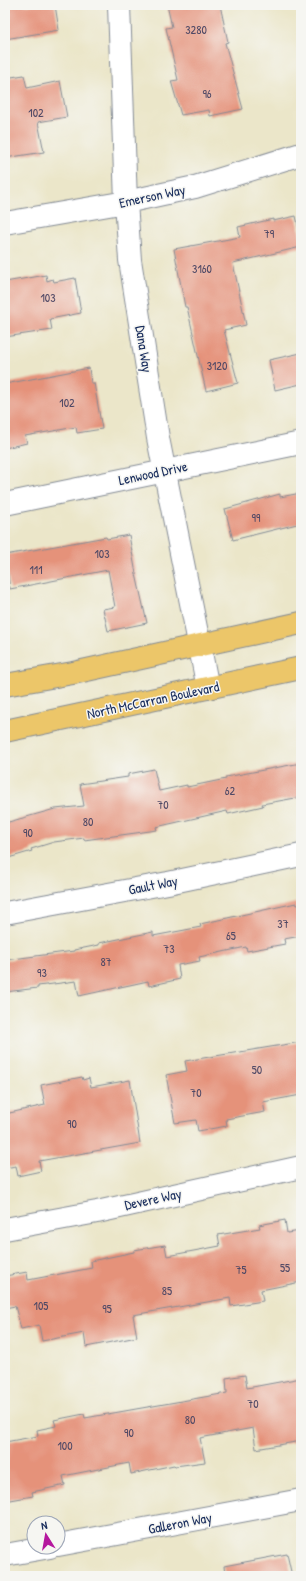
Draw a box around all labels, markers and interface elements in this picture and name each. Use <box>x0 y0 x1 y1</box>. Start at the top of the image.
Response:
house number: 3280 <box>185 21 207 38</box>
house number: 96 <box>202 85 212 102</box>
house number: 102 <box>28 104 44 121</box>
street label: Emerson Way <box>117 179 187 213</box>
house number: 79 <box>264 225 275 242</box>
house number: 3160 <box>192 260 212 277</box>
house number: 103 <box>40 289 56 306</box>
street label: Dana Way <box>130 324 158 374</box>
house number: 3120 <box>207 357 227 374</box>
house number: 102 <box>59 394 75 411</box>
street label: Lenwood Drive <box>117 456 189 489</box>
house number: 99 <box>252 509 261 526</box>
house number: 103 <box>94 545 110 562</box>
house number: 111 <box>29 561 43 578</box>
street label: North McCarran Boulevard <box>85 676 221 723</box>
house number: 62 <box>225 782 236 799</box>
house number: 70 <box>157 796 169 813</box>
house number: 80 <box>83 813 93 830</box>
house number: 90 <box>23 824 33 841</box>
street label: Gault Way <box>127 870 179 900</box>
house number: 37 <box>277 915 289 932</box>
house number: 65 <box>226 927 236 944</box>
house number: 73 <box>163 940 175 957</box>
house number: 87 <box>100 953 112 970</box>
house number: 93 <box>37 964 47 981</box>
house number: 50 <box>252 1061 262 1078</box>
house number: 70 <box>190 1084 202 1101</box>
house number: 90 <box>67 1115 77 1132</box>
street label: Devere Way <box>123 1183 183 1215</box>
house number: 55 <box>280 1259 290 1276</box>
house number: 75 <box>235 1261 247 1278</box>
house number: 85 <box>162 1282 172 1299</box>
house number: 105 <box>34 1297 48 1314</box>
house number: 95 <box>102 1300 112 1317</box>
house number: 70 <box>247 1395 259 1412</box>
house number: 80 <box>185 1411 195 1428</box>
house number: 90 <box>124 1424 134 1441</box>
house number: 100 <box>57 1437 73 1454</box>
street label: Galleron Way <box>146 1507 214 1539</box>
north arrow <box>26 1515 66 1555</box>
text: N <box>40 1518 48 1533</box>

